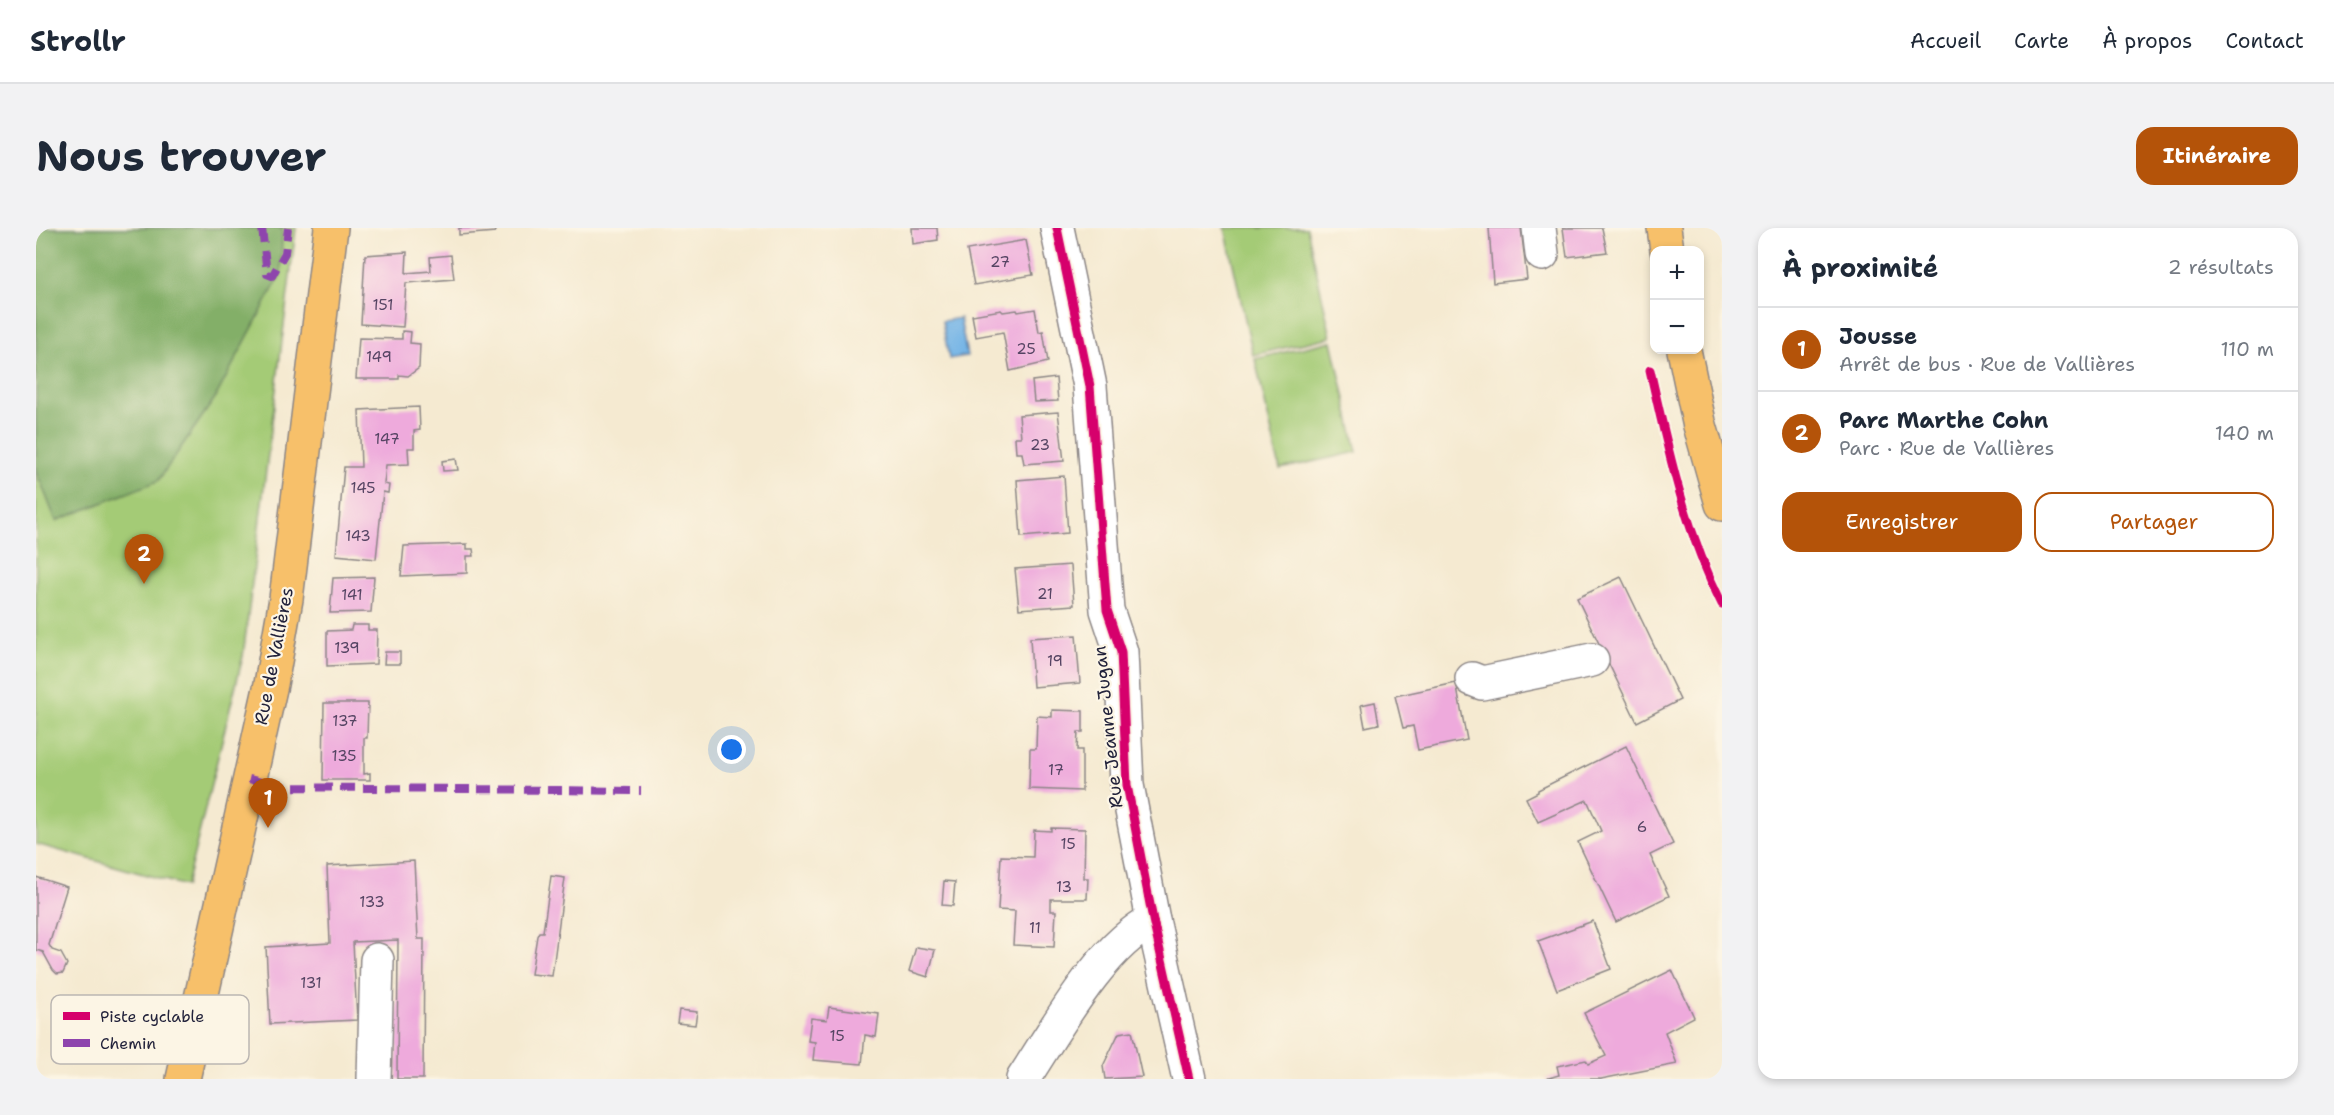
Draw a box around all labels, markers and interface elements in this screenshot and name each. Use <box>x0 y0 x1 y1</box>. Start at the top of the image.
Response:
text: Strollr <box>30 22 126 60</box>
text: Accueil <box>1910 27 1981 55</box>
text: Carte <box>2014 27 2069 55</box>
text: À propos <box>2102 27 2192 55</box>
text: Contact <box>2225 27 2304 55</box>
button: Itinéraire <box>2136 127 2298 185</box>
text: Nous trouver <box>36 128 326 184</box>
map controls <box>1650 246 1704 354</box>
button: + <box>1650 246 1704 300</box>
text: À proximité <box>1782 250 1938 285</box>
house number: 27 <box>990 252 1010 272</box>
text: 2 résultats <box>2168 254 2274 280</box>
house number: 151 <box>373 295 393 315</box>
button: − <box>1650 300 1704 354</box>
text: Jousse <box>1839 322 1917 351</box>
text: 1 <box>1797 336 1806 362</box>
text: 110 m <box>2220 336 2274 362</box>
house number: 25 <box>1016 339 1036 359</box>
house number: 149 <box>366 347 392 367</box>
text: Arrêt de bus · Rue de Vallières <box>1839 351 2135 377</box>
text: Parc Marthe Cohn <box>1839 406 2048 435</box>
text: 2 <box>1795 420 1809 446</box>
text: 140 m <box>2215 420 2274 446</box>
house number: 147 <box>374 429 400 449</box>
house number: 23 <box>1030 435 1050 455</box>
text: Parc · Rue de Vallières <box>1839 435 2054 461</box>
house number: 145 <box>351 478 375 498</box>
button: Enregistrer <box>1782 492 2022 552</box>
button: Partager <box>2034 492 2274 552</box>
house number: 143 <box>345 526 371 546</box>
pin: 2 <box>124 534 164 584</box>
house number: 21 <box>1037 584 1053 604</box>
street label: Rue de Vallières <box>249 585 299 727</box>
house number: 141 <box>341 585 363 605</box>
house number: 139 <box>334 638 360 658</box>
street label: Rue Jeanne Jugan <box>1088 645 1128 809</box>
house number: 19 <box>1047 651 1063 671</box>
house number: 137 <box>332 711 358 731</box>
your location <box>717 735 746 764</box>
house number: 135 <box>332 746 356 766</box>
house number: 17 <box>1048 760 1064 780</box>
pin: 1 <box>248 778 288 828</box>
house number: 6 <box>1637 817 1647 837</box>
house number: 15 <box>1060 834 1076 854</box>
house number: 13 <box>1056 877 1072 897</box>
house number: 133 <box>359 892 385 912</box>
house number: 11 <box>1029 918 1041 938</box>
house number: 131 <box>300 973 322 993</box>
legend <box>51 995 249 1064</box>
text: Piste cyclable <box>100 1006 204 1027</box>
house number: 15 <box>829 1026 845 1046</box>
text: Chemin <box>100 1033 156 1054</box>

